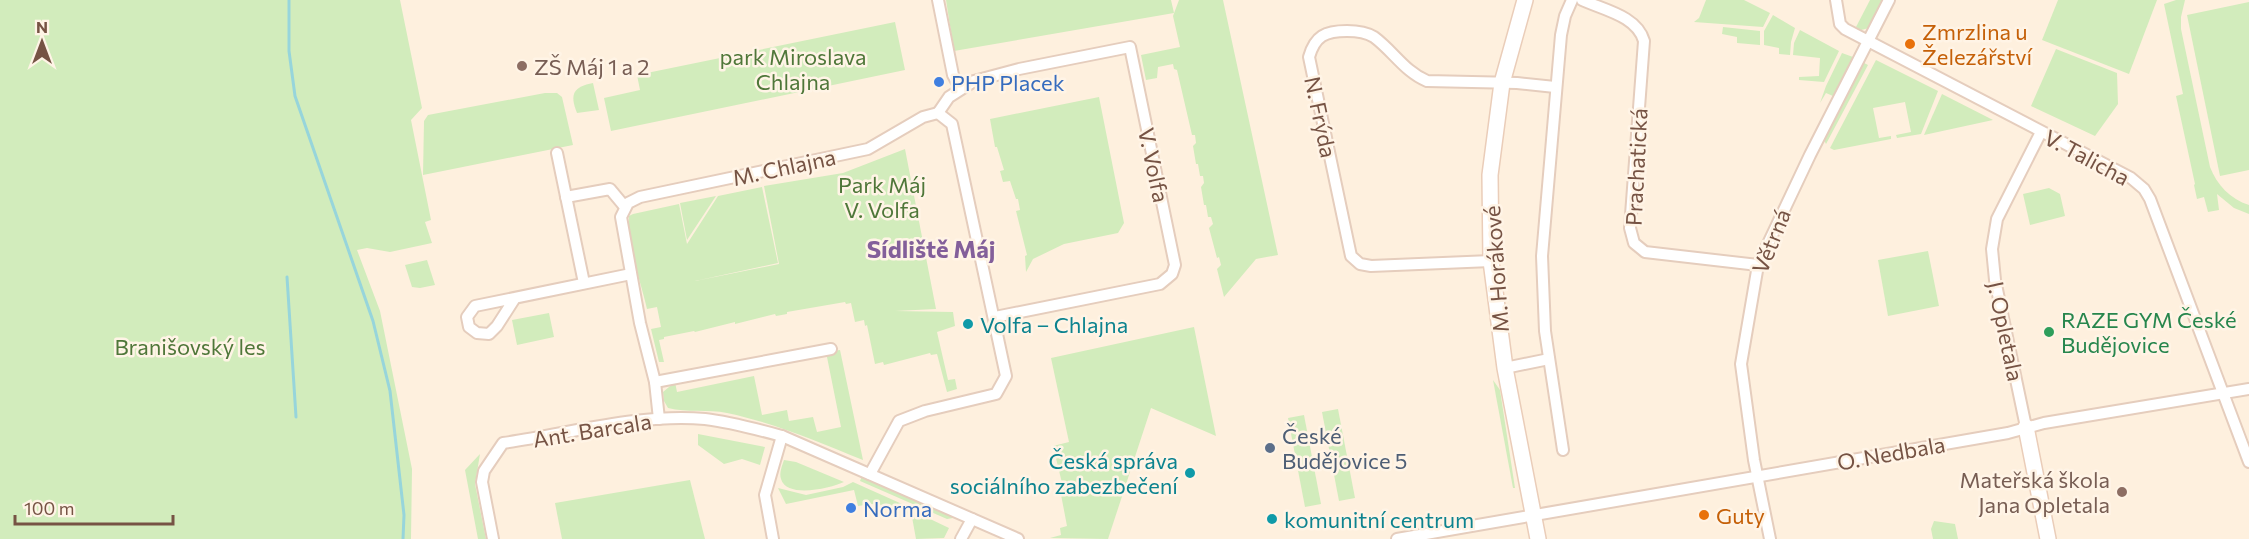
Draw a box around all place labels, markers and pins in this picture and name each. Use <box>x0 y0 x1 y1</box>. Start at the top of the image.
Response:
place label: Zmrzlina u Železářství <box>1922 18 2034 70</box>
marker: Zmrzlina u Železářství <box>1903 37 1917 51</box>
place label: ZŠ Máj 1 a 2 <box>534 53 650 80</box>
marker: ZŠ Máj 1 a 2 <box>515 59 529 73</box>
place label: PHP Placek <box>951 69 1065 96</box>
marker: PHP Placek <box>932 75 946 89</box>
place label: RAZE GYM České Budějovice <box>2061 306 2237 358</box>
place label: Volfa – Chlajna <box>980 311 1128 338</box>
marker: Volfa – Chlajna <box>961 317 975 331</box>
marker: RAZE GYM České Budějovice <box>2042 325 2056 339</box>
place label: České Budějovice 5 <box>1282 422 1407 474</box>
marker: České Budějovice 5 <box>1263 441 1277 455</box>
place label: Česká správa sociálního zabezbečení <box>950 447 1179 499</box>
marker: Česká správa sociálního zabezbečení <box>1183 466 1197 480</box>
place label: Mateřská škola Jana Opletala <box>1960 466 2110 518</box>
marker: Mateřská škola Jana Opletala <box>2115 485 2129 499</box>
place label: Norma <box>863 495 932 522</box>
marker: Norma <box>844 501 858 515</box>
place label: Guty <box>1716 502 1765 529</box>
place label: komunitní centrum <box>1284 506 1474 533</box>
marker: Guty <box>1697 508 1711 522</box>
marker: komunitní centrum <box>1265 512 1279 526</box>

